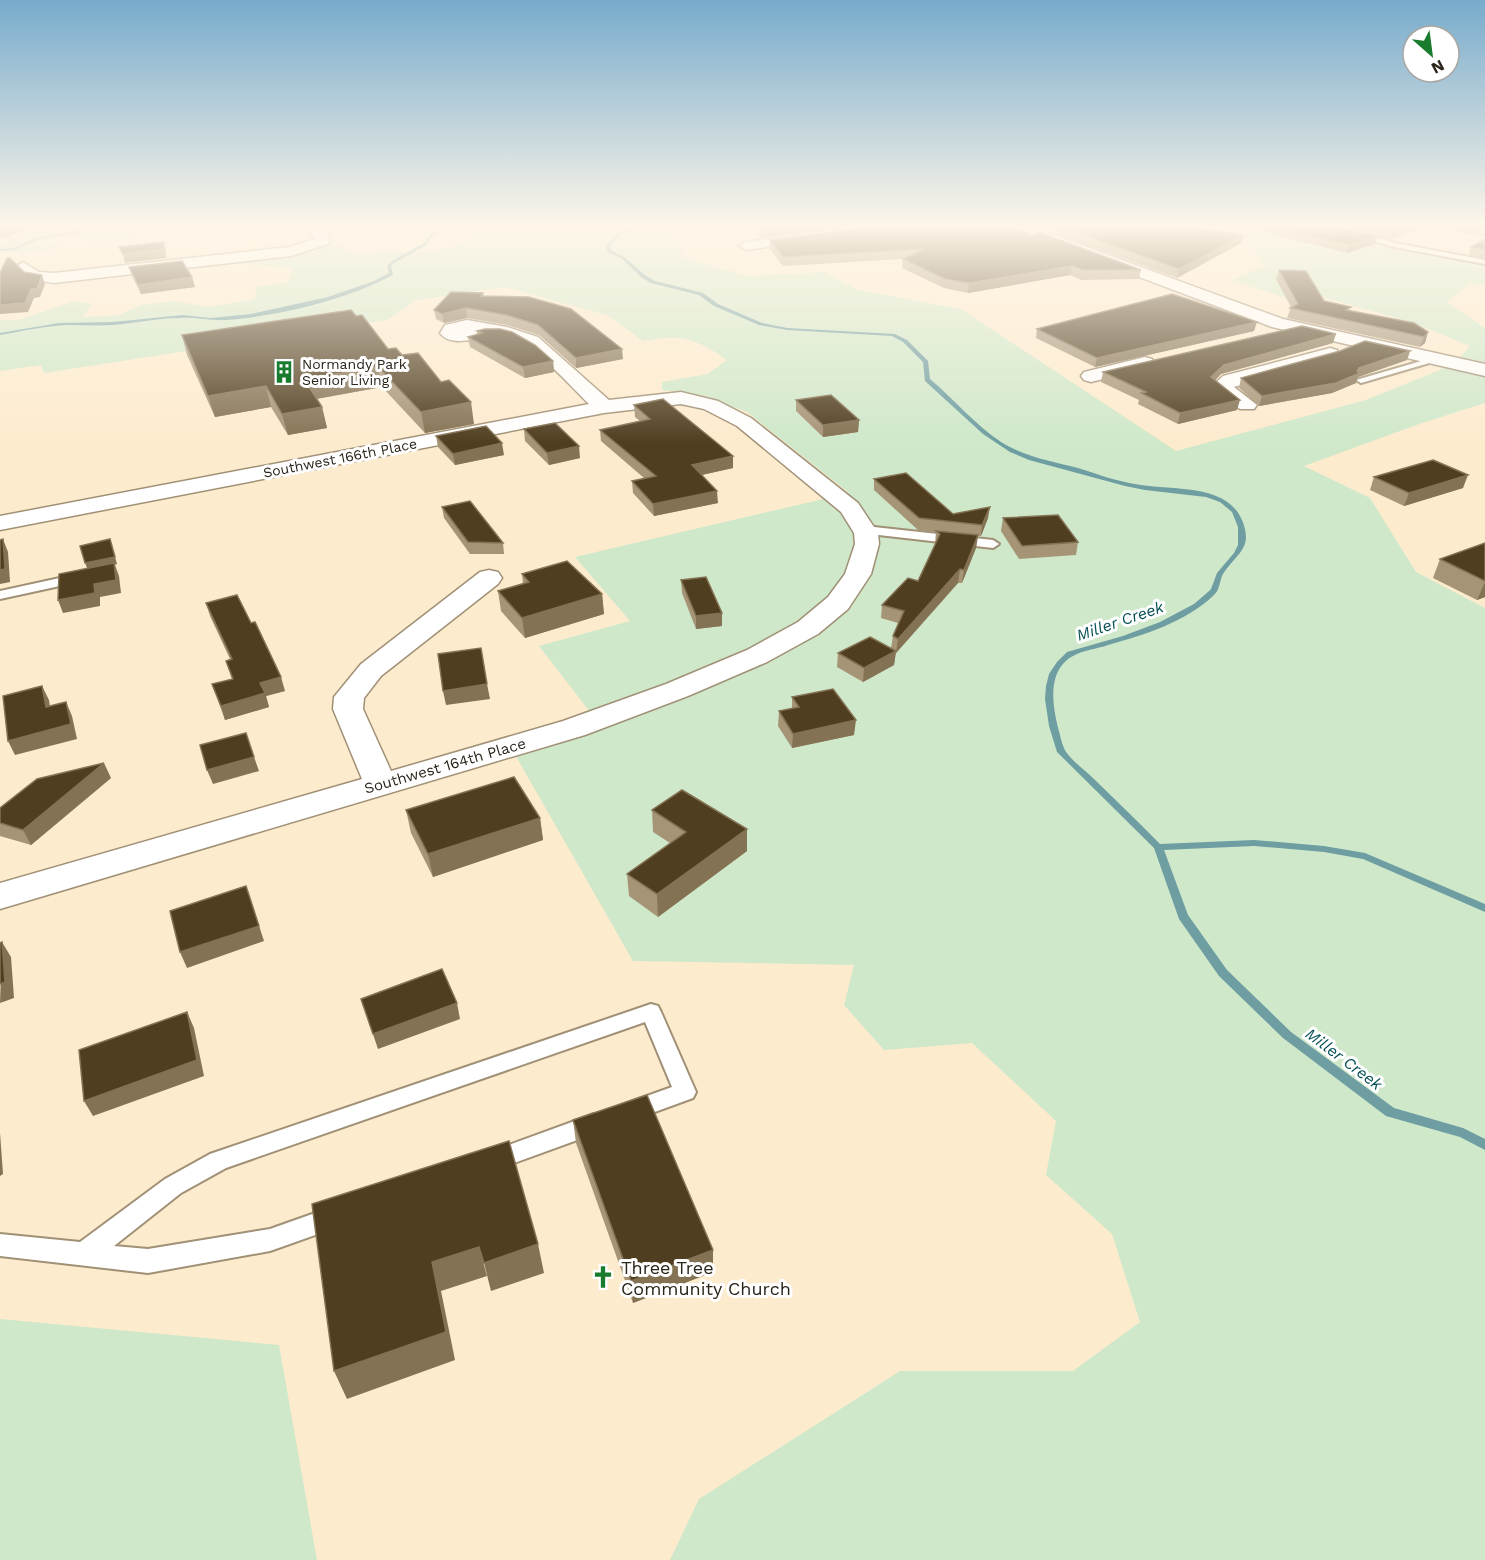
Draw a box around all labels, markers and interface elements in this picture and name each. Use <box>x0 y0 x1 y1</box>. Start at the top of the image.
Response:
north arrow <box>1401 24 1461 84</box>
text: N <box>1428 56 1448 78</box>
place label: Normandy Park Senior Living <box>302 356 407 388</box>
building icon: Normandy Park Senior Living <box>271 359 297 385</box>
street label: Southwest 166th Place <box>262 435 418 481</box>
water label: Miller Creek <box>1074 597 1167 645</box>
street label: Southwest 164th Place <box>362 734 528 798</box>
water label: Miller Creek <box>1302 1024 1387 1095</box>
place label: Three Tree Community Church <box>621 1257 791 1299</box>
church icon: Three Tree Community Church <box>590 1264 616 1290</box>

